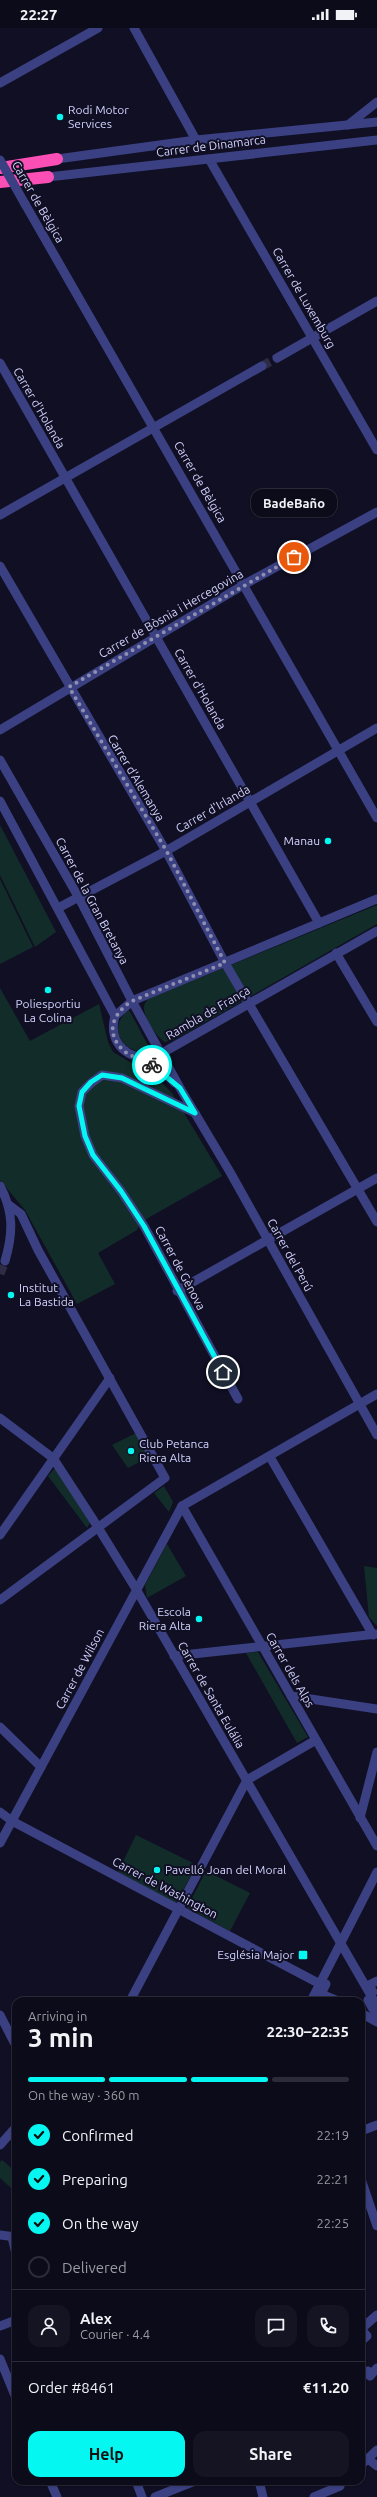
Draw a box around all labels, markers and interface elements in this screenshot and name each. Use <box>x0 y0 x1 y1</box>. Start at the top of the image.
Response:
text: 22:27 <box>20 6 58 23</box>
place label: Rodi Motor Services <box>68 103 129 130</box>
marker: Rodi Motor Services <box>55 112 65 122</box>
street label: Carrer de Dinamarca <box>155 132 266 159</box>
street label: Carrer de Bèlgica <box>10 159 67 245</box>
street label: Carrer de Luxemburg <box>270 245 339 350</box>
street label: Carrer d'Holanda <box>11 365 68 450</box>
street label: Carrer de Bèlgica <box>172 439 229 525</box>
callout: BadeBaño <box>251 489 337 517</box>
text: BadeBaño <box>263 496 325 510</box>
pin <box>277 540 311 574</box>
icon: bag <box>283 546 305 568</box>
street label: Carrer de Bòsnia i Hercegovina <box>96 567 245 660</box>
street label: Carrer d'Holanda <box>172 646 229 731</box>
street label: Carrer d'Alemanya <box>105 732 167 823</box>
street label: Carrer d'Irlanda <box>173 782 252 835</box>
place label: Manau <box>284 834 320 847</box>
street label: Carrer de la Gran Bretanya <box>53 835 131 966</box>
marker: Manau <box>323 836 333 846</box>
street label: Rambla de França <box>163 983 252 1042</box>
marker: Poliesportiu La Colina <box>43 985 53 995</box>
place label: Poliesportiu La Colina <box>15 997 81 1024</box>
courier <box>132 1045 172 1085</box>
icon: bike <box>141 1054 163 1076</box>
street label: Carrer del Perú <box>265 1216 316 1293</box>
street label: Carrer de Gènova <box>153 1223 208 1312</box>
place label: Institut La Bastida <box>19 1281 74 1308</box>
marker: Institut La Bastida <box>6 1290 16 1300</box>
pin <box>206 1355 240 1389</box>
icon: home <box>212 1361 234 1383</box>
place label: Club Petanca Riera Alta <box>139 1437 209 1464</box>
marker: Club Petanca Riera Alta <box>126 1446 136 1456</box>
place label: Escola Riera Alta <box>139 1605 191 1632</box>
marker: Escola Riera Alta <box>194 1614 204 1624</box>
street label: Carrer de Wilson <box>53 1626 106 1711</box>
street label: Carrer dels Alps <box>264 1630 317 1710</box>
street label: Carrer de Santa Eulália <box>176 1639 247 1750</box>
street label: Carrer de Washington <box>110 1854 220 1921</box>
place label: Pavelló Joan del Moral <box>165 1863 286 1876</box>
marker: Pavelló Joan del Moral <box>152 1865 162 1875</box>
place label: Església Major <box>217 1948 294 1961</box>
marker: Església Major <box>297 1949 309 1961</box>
text: Arriving in <box>28 2009 87 2023</box>
text: 3 min <box>28 2023 94 2052</box>
text: 22:30–22:35 <box>266 2023 349 2040</box>
text: On the way · 360 m <box>28 2088 140 2102</box>
icon: check <box>28 2124 50 2146</box>
text: Confirmed <box>62 2127 134 2144</box>
text: 22:19 <box>316 2128 349 2142</box>
icon: check <box>28 2168 50 2190</box>
text: Preparing <box>62 2171 128 2188</box>
text: 22:21 <box>316 2172 349 2186</box>
icon: check <box>28 2212 50 2234</box>
text: On the way <box>62 2215 138 2232</box>
text: 22:25 <box>316 2216 349 2230</box>
text: Delivered <box>62 2259 127 2276</box>
button: person <box>28 2305 70 2347</box>
button: chat <box>255 2305 297 2347</box>
button: phone <box>307 2305 349 2347</box>
text: Alex <box>80 2310 112 2327</box>
text: Courier · 4.4 <box>80 2327 150 2341</box>
text: Order #8461 <box>28 2379 115 2396</box>
text: €11.20 <box>303 2379 349 2396</box>
button: Help <box>28 2431 185 2477</box>
button: Share <box>193 2431 349 2477</box>

